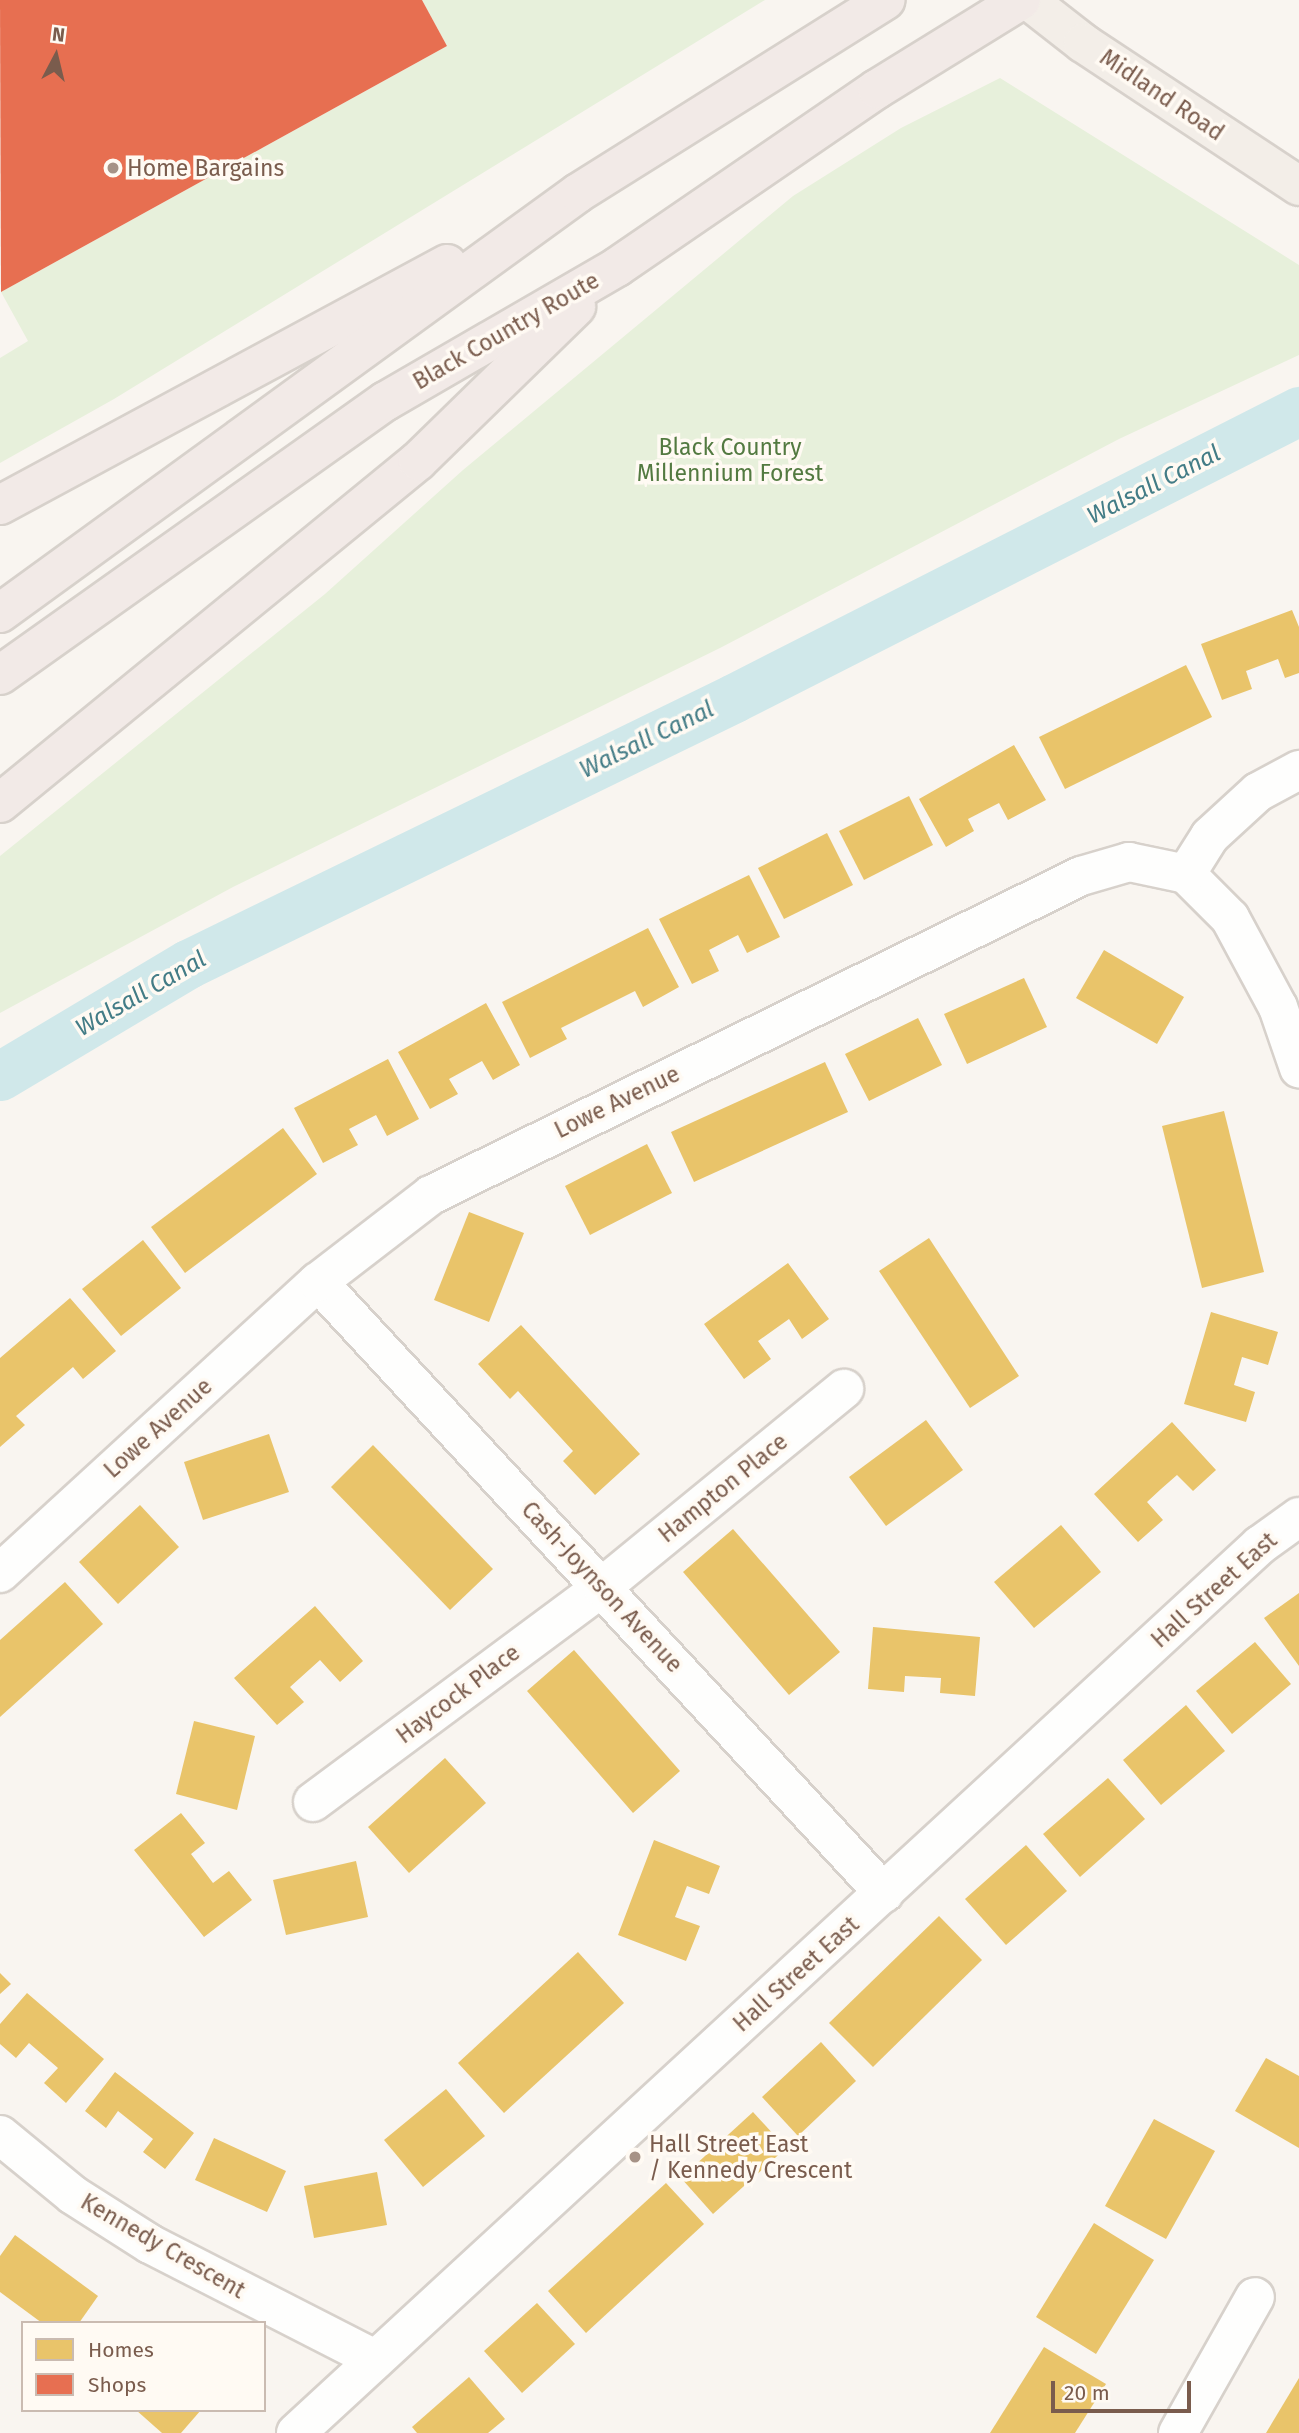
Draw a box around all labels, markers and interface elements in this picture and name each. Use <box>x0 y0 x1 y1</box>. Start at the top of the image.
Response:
north arrow <box>21 21 91 91</box>
text: N <box>51 22 66 47</box>
street label: Midland Road <box>1095 43 1229 147</box>
place label: Home Bargains <box>127 154 284 182</box>
marker: Home Bargains <box>105 160 121 176</box>
street label: Black Country Route <box>408 267 604 395</box>
park label: Black Country Millennium Forest <box>637 433 823 487</box>
water label: Walsall Canal <box>1083 439 1225 531</box>
water label: Walsall Canal <box>575 695 719 785</box>
water label: Walsall Canal <box>71 945 211 1043</box>
street label: Lowe Avenue <box>550 1060 684 1144</box>
street label: Lowe Avenue <box>98 1372 218 1484</box>
street label: Hampton Place <box>653 1428 793 1548</box>
street label: Cash-Joynson Avenue <box>516 1496 688 1678</box>
street label: Hall Street East <box>1146 1526 1282 1654</box>
street label: Haycock Place <box>391 1639 525 1749</box>
street label: Hall Street East <box>728 1910 864 2038</box>
place label: Hall Street East / Kennedy Crescent <box>649 2130 852 2184</box>
marker: Hall Street East / Kennedy Crescent <box>627 2149 643 2165</box>
street label: Kennedy Crescent <box>76 2188 250 2304</box>
legend <box>21 2321 266 2412</box>
text: Homes <box>88 2337 154 2363</box>
scale bar <box>1054 2366 1194 2410</box>
text: Shops <box>88 2372 146 2398</box>
text: 20 m <box>1064 2380 1110 2406</box>

